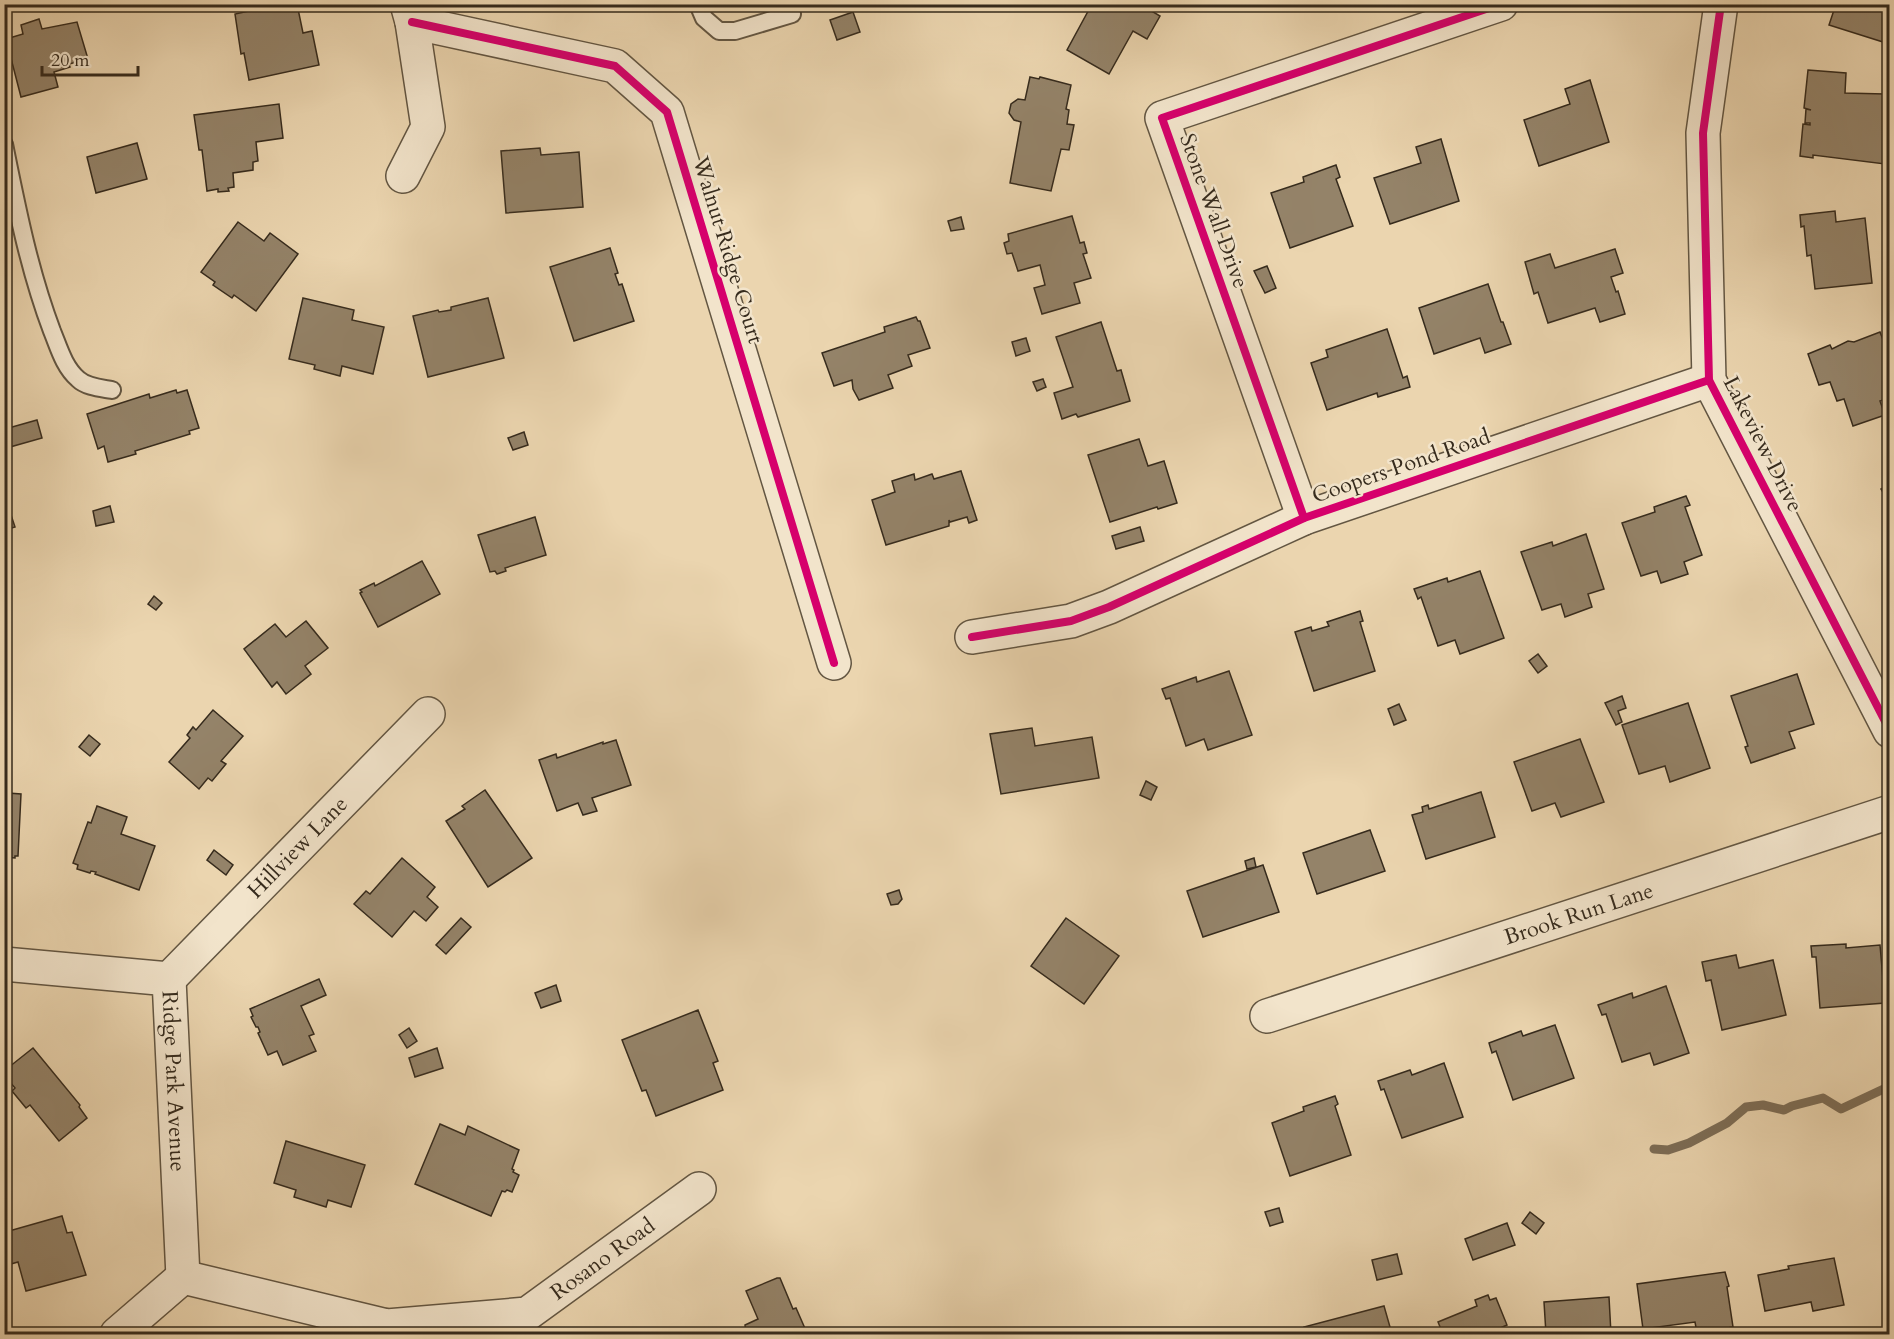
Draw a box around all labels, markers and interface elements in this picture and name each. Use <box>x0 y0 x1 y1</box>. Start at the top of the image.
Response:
scale bar <box>42 39 138 77</box>
text: 20 m <box>51 48 90 73</box>
street label: Stone Wall Drive <box>1172 130 1256 292</box>
street label: Walnut Ridge Court <box>685 152 771 347</box>
street label: Lakeview Drive <box>1716 371 1810 517</box>
street label: Coopers Pond Road <box>1308 421 1495 511</box>
street label: Hillview Lane <box>241 790 354 905</box>
street label: Brook Run Lane <box>1500 875 1657 952</box>
street label: Ridge Park Avenue <box>155 990 193 1172</box>
street label: Rosano Road <box>544 1211 661 1307</box>

